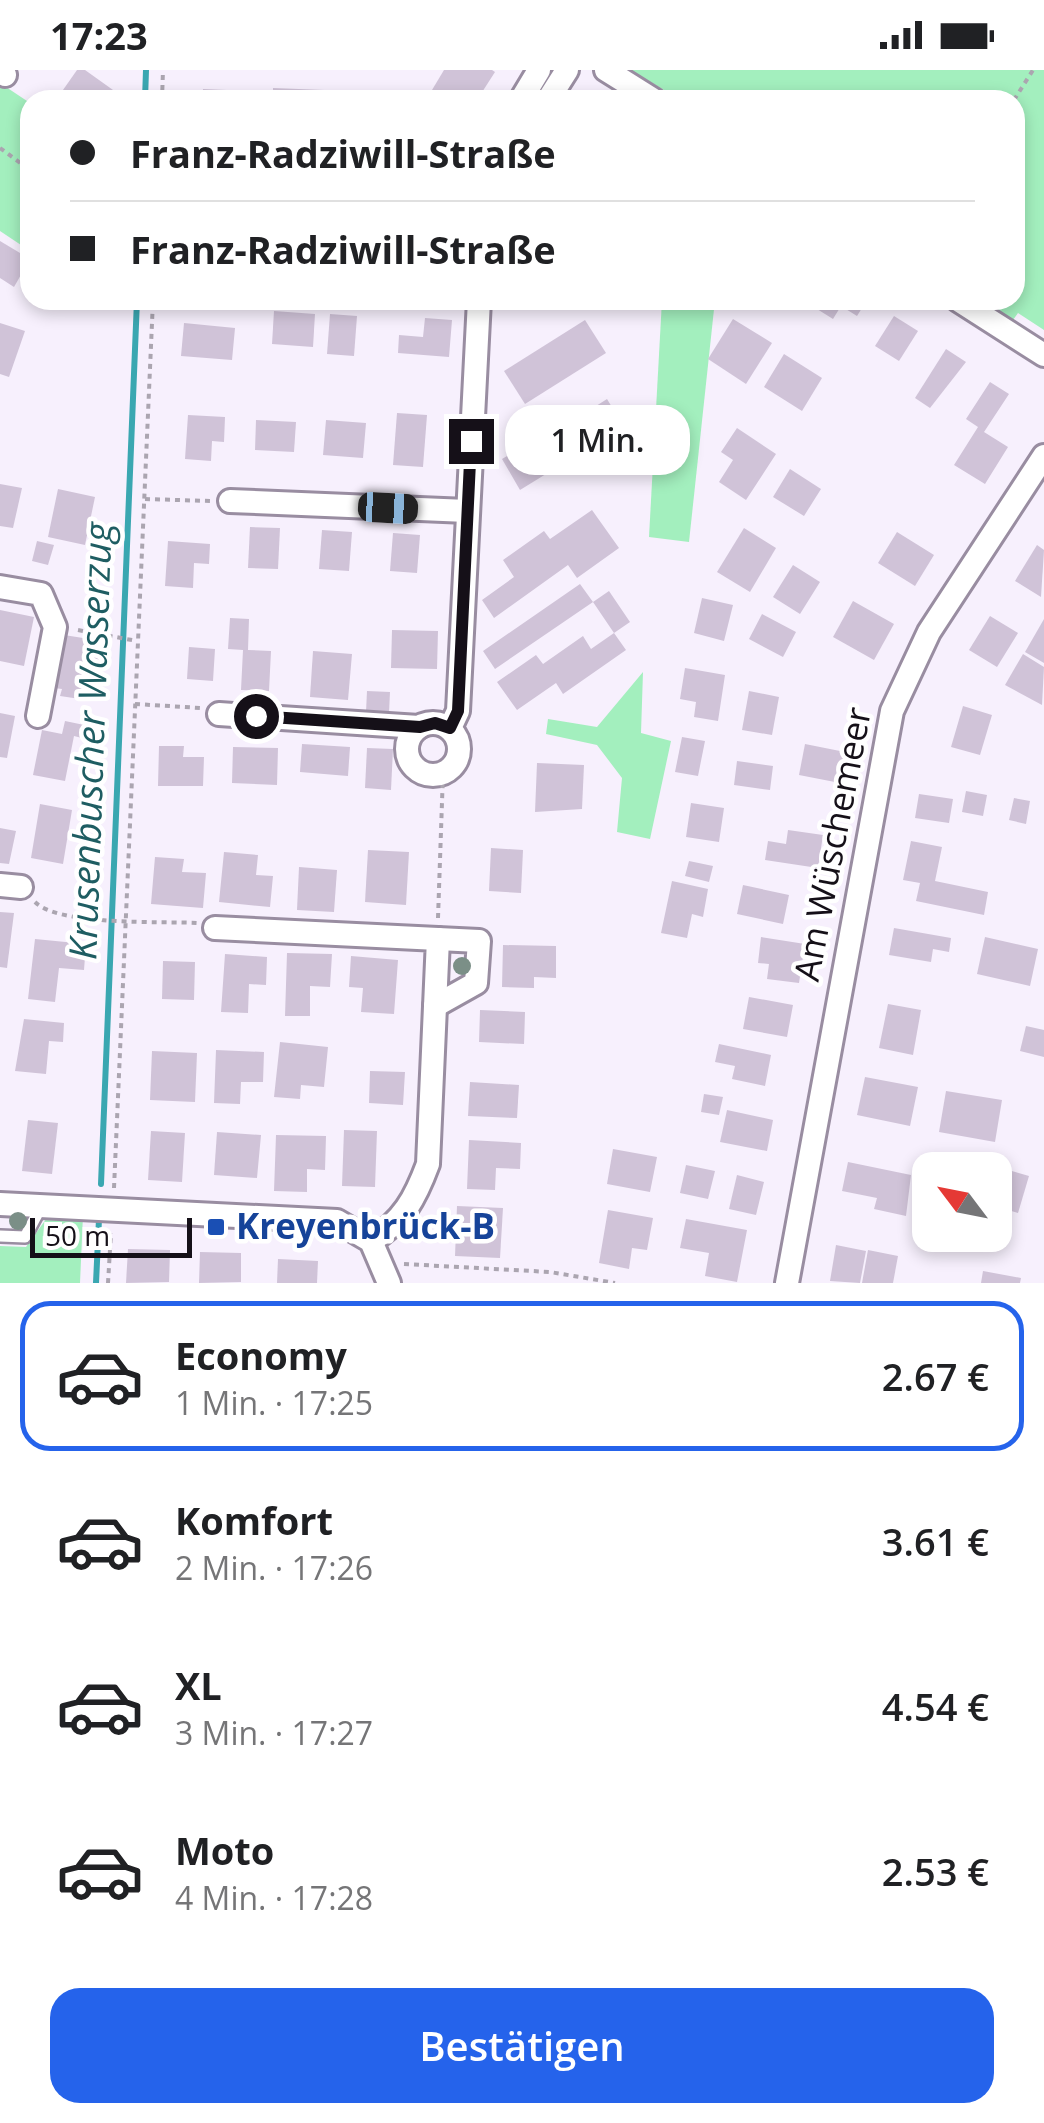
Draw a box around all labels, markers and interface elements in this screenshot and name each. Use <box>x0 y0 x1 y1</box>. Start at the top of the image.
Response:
text: 17:23 <box>50 9 148 61</box>
text: Franz-Radziwill-Straße <box>130 127 556 179</box>
text: Franz-Radziwill-Straße <box>130 223 556 275</box>
callout: 1 Min. <box>506 406 691 476</box>
text: 1 Min. <box>550 418 645 461</box>
route end <box>449 419 494 464</box>
car <box>357 491 419 525</box>
water label: Krusenbuscher Wasserzug <box>55 520 123 961</box>
route start <box>234 694 279 739</box>
street label: Am Wüschemeer <box>782 703 881 985</box>
north arrow <box>912 1152 1012 1252</box>
map controls <box>912 1152 1012 1252</box>
place label: Kreyenbrück-B <box>236 1202 495 1249</box>
scale bar <box>30 1213 192 1258</box>
text: 50 m <box>45 1216 110 1254</box>
marker: Kreyenbrück-B <box>205 1216 227 1238</box>
text: Economy <box>175 1329 347 1381</box>
icon: car <box>55 1331 145 1421</box>
text: 2.67 € <box>882 1350 989 1402</box>
text: 1 Min. · 17:25 <box>175 1381 373 1424</box>
text: Komfort <box>175 1494 333 1546</box>
icon: car <box>55 1496 145 1586</box>
text: 3.61 € <box>882 1515 989 1567</box>
text: 2 Min. · 17:26 <box>175 1546 373 1589</box>
text: XL <box>175 1659 222 1711</box>
icon: car <box>55 1661 145 1751</box>
text: 4.54 € <box>882 1680 989 1732</box>
text: 3 Min. · 17:27 <box>175 1711 373 1754</box>
text: Moto <box>175 1824 274 1876</box>
icon: car <box>55 1826 145 1916</box>
text: 2.53 € <box>882 1845 989 1897</box>
text: 4 Min. · 17:28 <box>175 1876 373 1919</box>
button: Bestätigen <box>50 1988 994 2103</box>

